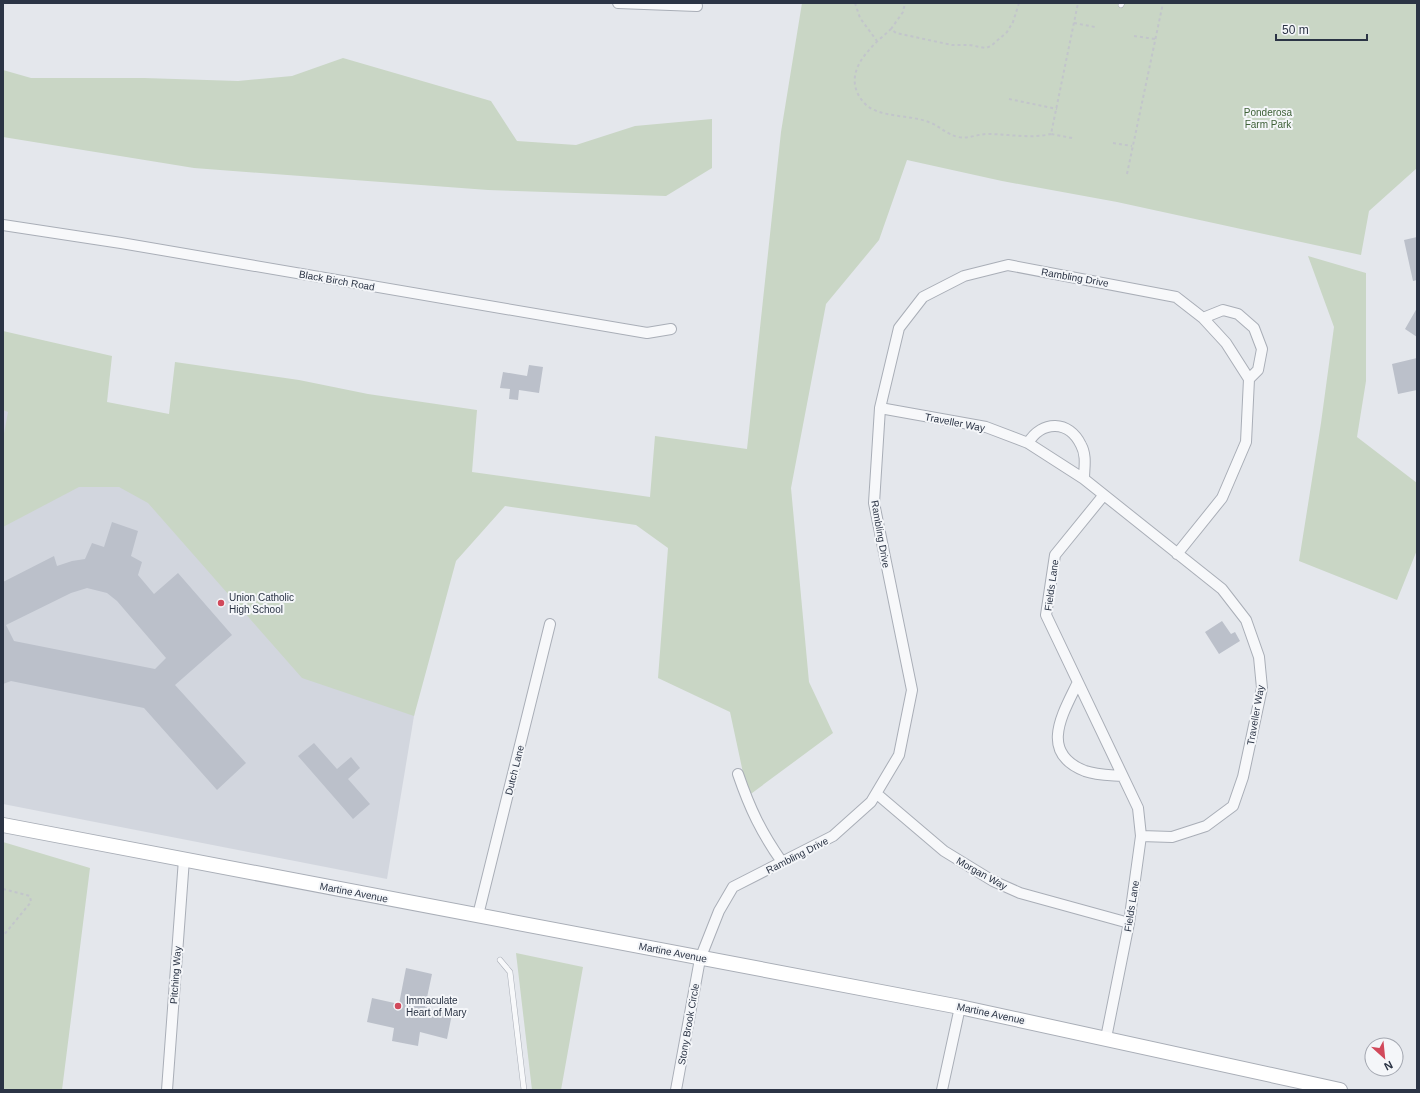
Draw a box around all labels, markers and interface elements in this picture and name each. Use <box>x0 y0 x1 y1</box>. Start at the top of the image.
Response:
scale bar <box>1276 16 1367 42</box>
text: 50 m <box>1282 23 1309 37</box>
park label: Ponderosa Farm Park <box>1244 107 1293 130</box>
street label: Rambling Drive <box>1040 266 1110 289</box>
street label: Black Birch Road <box>298 268 376 293</box>
street label: Traveller Way <box>924 411 986 434</box>
street label: Rambling Drive <box>869 499 892 569</box>
street label: Fields Lane <box>1042 558 1061 611</box>
place label: Union Catholic High School <box>229 592 294 615</box>
marker: Union Catholic High School <box>216 598 226 608</box>
street label: Traveller Way <box>1245 684 1266 746</box>
street label: Dutch Lane <box>503 744 526 796</box>
street label: Rambling Drive <box>764 835 831 876</box>
street label: Morgan Way <box>954 855 1009 892</box>
street label: Fields Lane <box>1122 879 1141 932</box>
street label: Martine Avenue <box>319 880 389 905</box>
street label: Martine Avenue <box>638 940 708 965</box>
street label: Pitching Way <box>168 946 183 1004</box>
street label: Stony Brook Circle <box>676 982 701 1066</box>
place label: Immaculate Heart of Mary <box>406 995 467 1018</box>
marker: Immaculate Heart of Mary <box>393 1001 403 1011</box>
street label: Martine Avenue <box>956 1001 1026 1026</box>
north arrow <box>1364 1037 1404 1077</box>
text: N <box>1382 1059 1395 1073</box>

